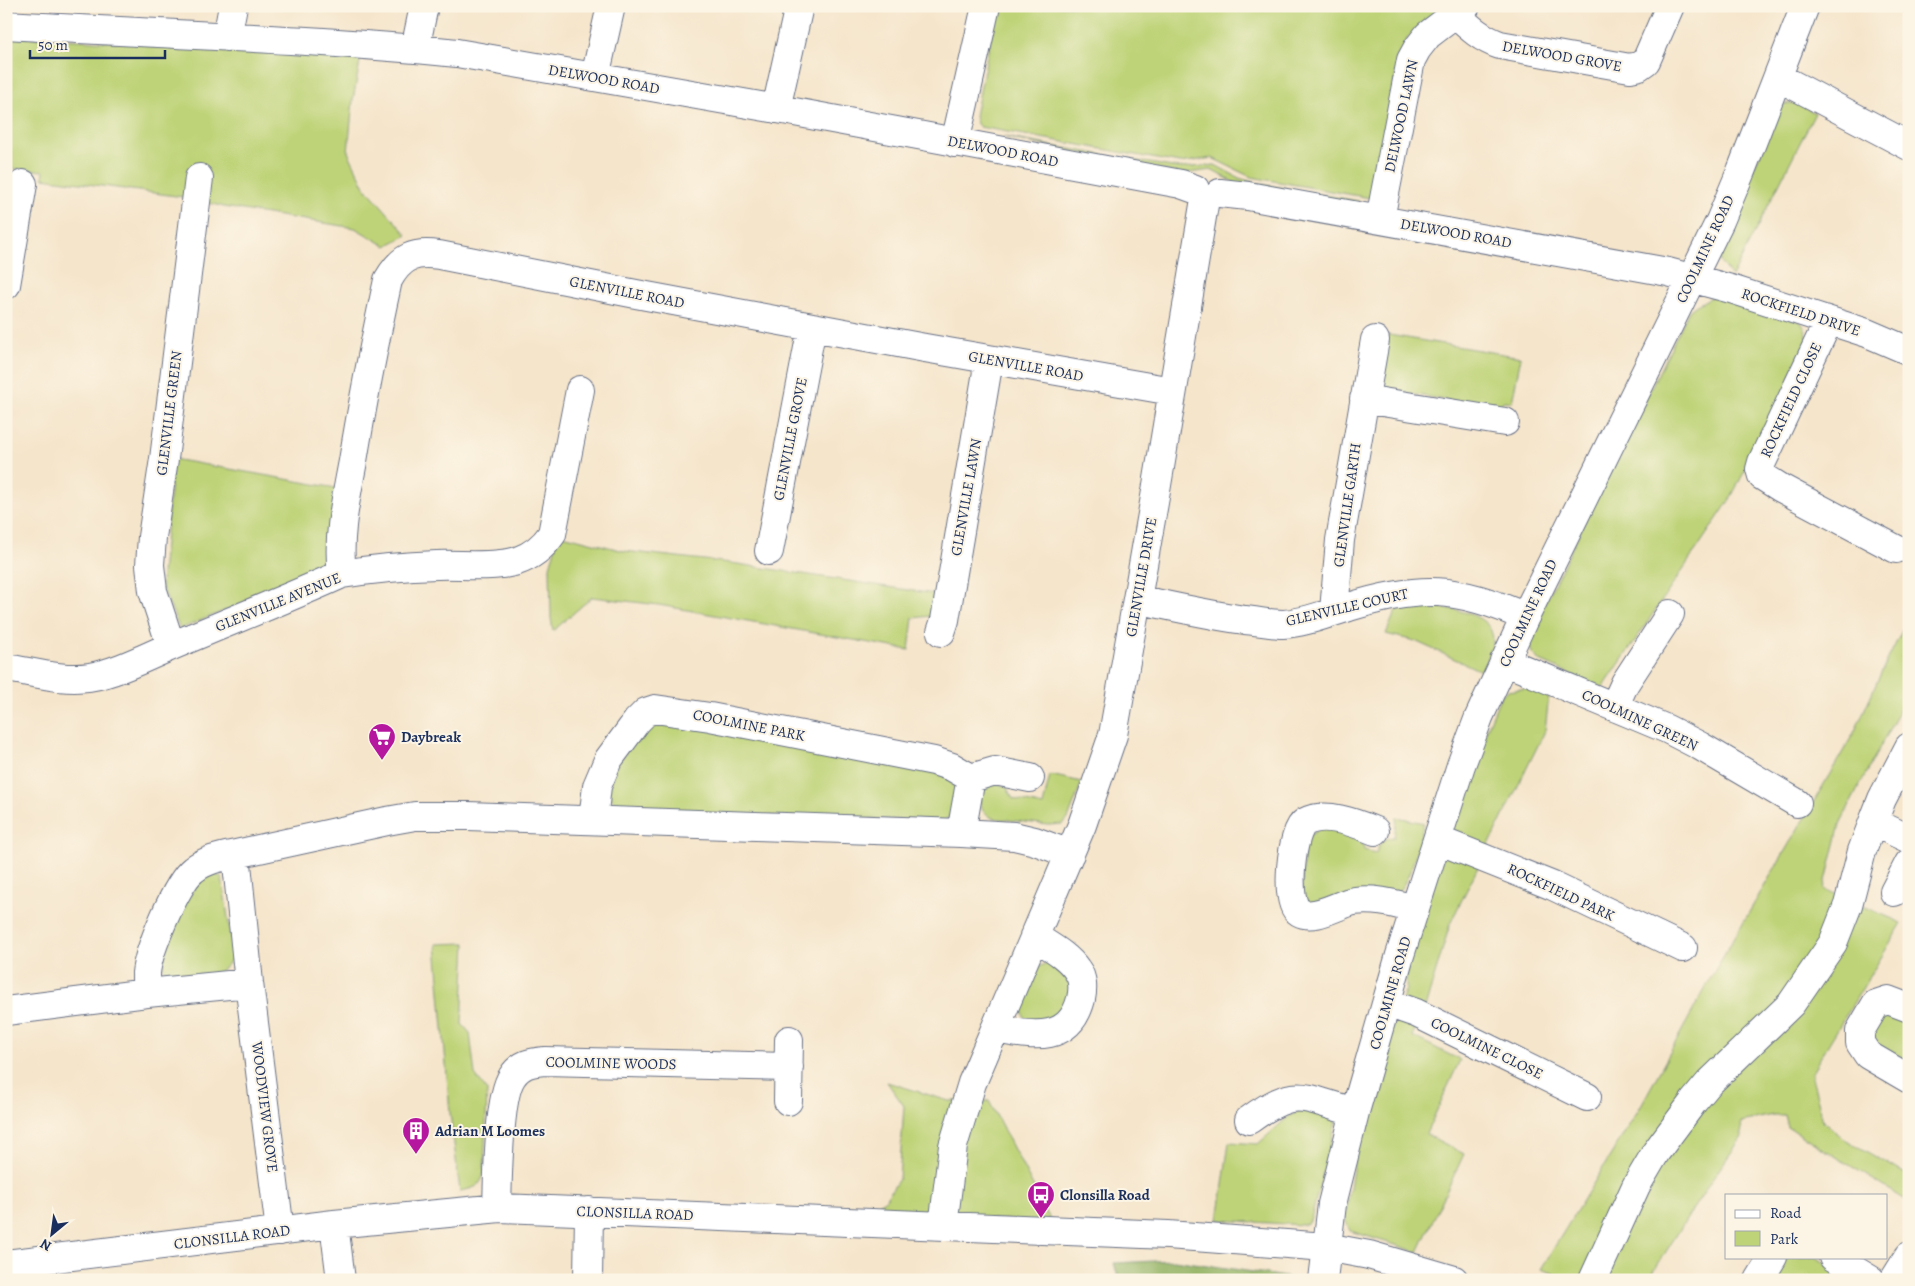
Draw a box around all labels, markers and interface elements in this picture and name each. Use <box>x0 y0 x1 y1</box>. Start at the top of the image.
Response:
scale bar <box>30 28 165 60</box>
text: 50 m <box>38 35 68 55</box>
street label: DELWOOD GROVE <box>1501 36 1623 76</box>
street label: DELWOOD LAWN <box>1379 57 1423 174</box>
street label: DELWOOD ROAD <box>547 59 661 99</box>
street label: DELWOOD ROAD <box>946 130 1060 172</box>
street label: COOLMINE ROAD <box>1671 192 1739 306</box>
street label: DELWOOD ROAD <box>1399 213 1513 253</box>
street label: GLENVILLE ROAD <box>568 271 686 313</box>
street label: ROCKFIELD DRIVE <box>1739 283 1863 341</box>
street label: ROCKFIELD CLOSE <box>1755 339 1827 461</box>
street label: GLENVILLE ROAD <box>967 346 1085 386</box>
street label: GLENVILLE GREEN <box>151 349 187 477</box>
street label: GLENVILLE GROVE <box>768 376 812 502</box>
street label: GLENVILLE LAWN <box>946 437 986 557</box>
street label: GLENVILLE GARTH <box>1328 442 1366 568</box>
street label: GLENVILLE DRIVE <box>1121 516 1161 638</box>
street label: COOLMINE ROAD <box>1494 556 1562 670</box>
street label: GLENVILLE AVENUE <box>212 568 344 636</box>
street label: GLENVILLE COURT <box>1284 583 1411 631</box>
street label: COOLMINE GREEN <box>1579 684 1702 756</box>
street label: COOLMINE PARK <box>691 704 807 746</box>
supermarket icon: Daybreak <box>367 722 397 761</box>
place label: Daybreak <box>401 727 461 747</box>
street label: ROCKFIELD PARK <box>1504 858 1618 926</box>
street label: COOLMINE ROAD <box>1364 934 1416 1052</box>
street label: COOLMINE CLOSE <box>1428 1012 1546 1084</box>
street label: WOODVIEW GROVE <box>247 1039 283 1174</box>
street label: COOLMINE WOODS <box>545 1052 677 1074</box>
building icon: Adrian M Loomes <box>401 1116 431 1155</box>
place label: Adrian M Loomes <box>434 1121 545 1141</box>
bus stop icon: Clonsilla Road <box>1026 1180 1056 1219</box>
place label: Clonsilla Road <box>1060 1185 1151 1205</box>
legend <box>1725 1194 1888 1258</box>
street label: CLONSILLA ROAD <box>576 1201 694 1225</box>
text: Road <box>1770 1203 1802 1223</box>
north arrow <box>28 1208 78 1258</box>
street label: CLONSILLA ROAD <box>173 1220 291 1254</box>
text: Park <box>1770 1229 1799 1249</box>
text: N <box>37 1234 55 1256</box>

